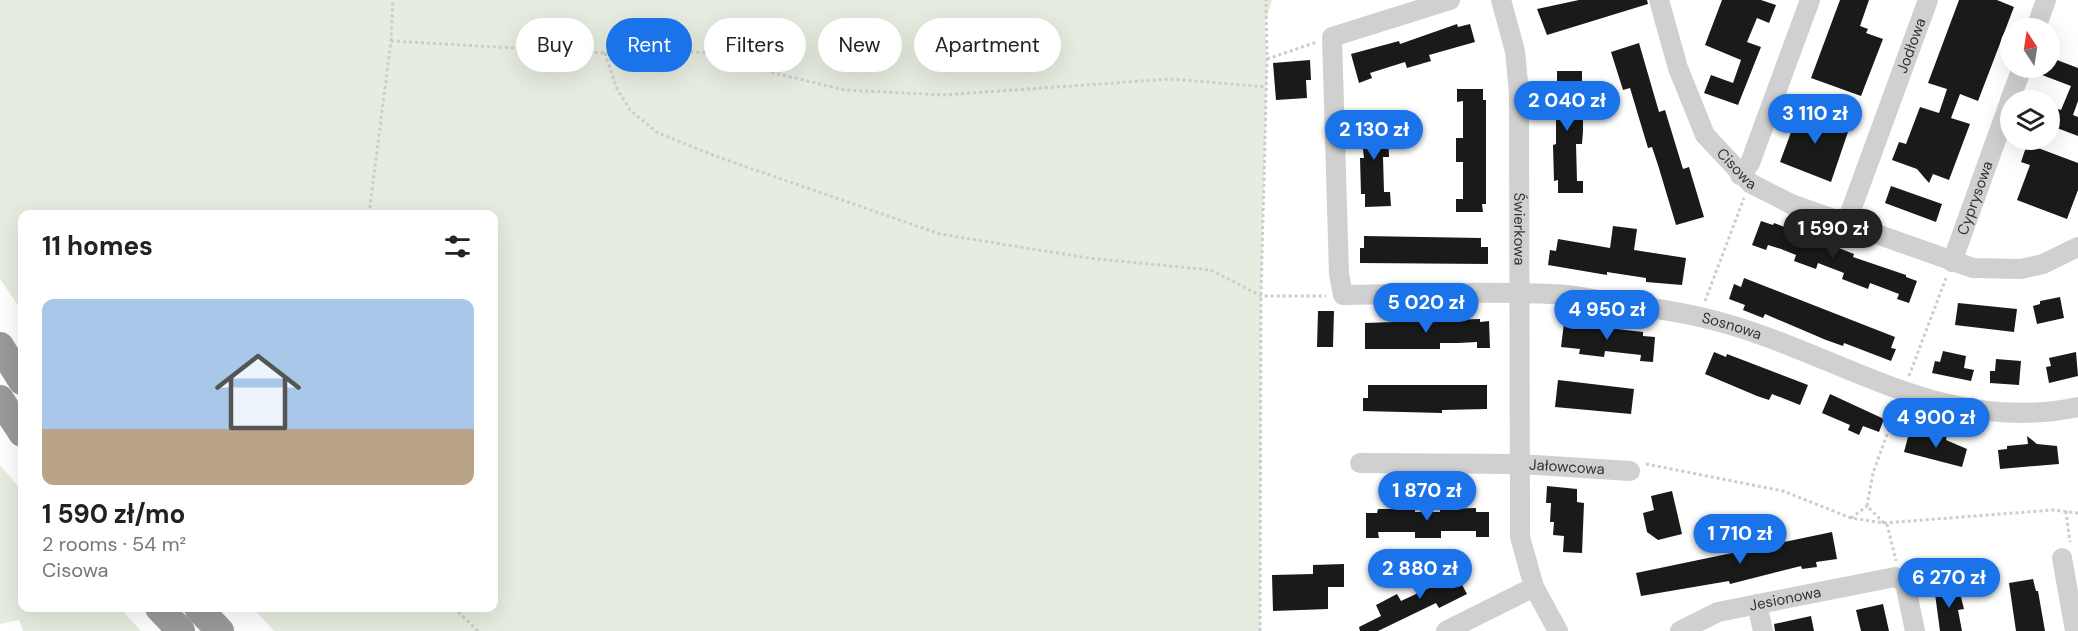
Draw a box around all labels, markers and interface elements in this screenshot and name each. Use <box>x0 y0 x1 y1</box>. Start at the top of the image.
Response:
street label: Jodłowa <box>1892 15 1931 76</box>
chip: Buy <box>516 18 594 72</box>
chip: Rent <box>606 18 692 72</box>
chip: Filters <box>704 18 806 72</box>
chip: New <box>818 18 902 72</box>
chip: Apartment <box>914 18 1061 72</box>
north arrow <box>2000 18 2060 78</box>
map controls <box>2000 18 2060 150</box>
pin: 2 040 zł <box>1505 81 1629 132</box>
text: 2 040 zł <box>1528 87 1606 113</box>
button: layers <box>2000 90 2060 150</box>
pin: 3 110 zł <box>1753 94 1877 145</box>
text: 3 110 zł <box>1782 100 1848 126</box>
pin: 2 130 zł <box>1312 110 1436 161</box>
text: 2 130 zł <box>1339 116 1409 142</box>
street label: Cisowa <box>1712 144 1759 194</box>
street label: Cyprysowa <box>1953 158 1998 238</box>
street label: Świerkowa <box>1509 192 1529 265</box>
pin: 1 590 zł <box>1771 209 1895 260</box>
text: 1 590 zł <box>1797 215 1869 241</box>
text: 11 homes <box>42 229 153 263</box>
icon: filters <box>441 230 474 263</box>
pin: 5 020 zł <box>1364 283 1488 334</box>
text: 5 020 zł <box>1387 289 1465 315</box>
pin: 4 950 zł <box>1545 290 1669 341</box>
text: 4 950 zł <box>1568 296 1646 322</box>
street label: Sosnowa <box>1700 308 1765 344</box>
icon: home <box>204 338 312 446</box>
pin: 4 900 zł <box>1874 398 1998 449</box>
text: 4 900 zł <box>1897 404 1975 430</box>
street label: Jałowcowa <box>1528 455 1605 479</box>
pin: 1 870 zł <box>1365 471 1489 522</box>
text: 1 870 zł <box>1392 477 1462 503</box>
text: 1 590 zł/mo <box>42 497 185 531</box>
pin: 1 710 zł <box>1678 514 1802 565</box>
text: 1 710 zł <box>1708 520 1772 546</box>
text: 2 rooms · 54 m² <box>42 531 186 557</box>
pin: 2 880 zł <box>1358 549 1482 600</box>
text: 2 880 zł <box>1382 555 1458 581</box>
text: Cisowa <box>42 557 108 583</box>
pin: 6 270 zł <box>1887 558 2011 609</box>
text: 6 270 zł <box>1912 564 1986 590</box>
street label: Jesionowa <box>1748 582 1823 616</box>

